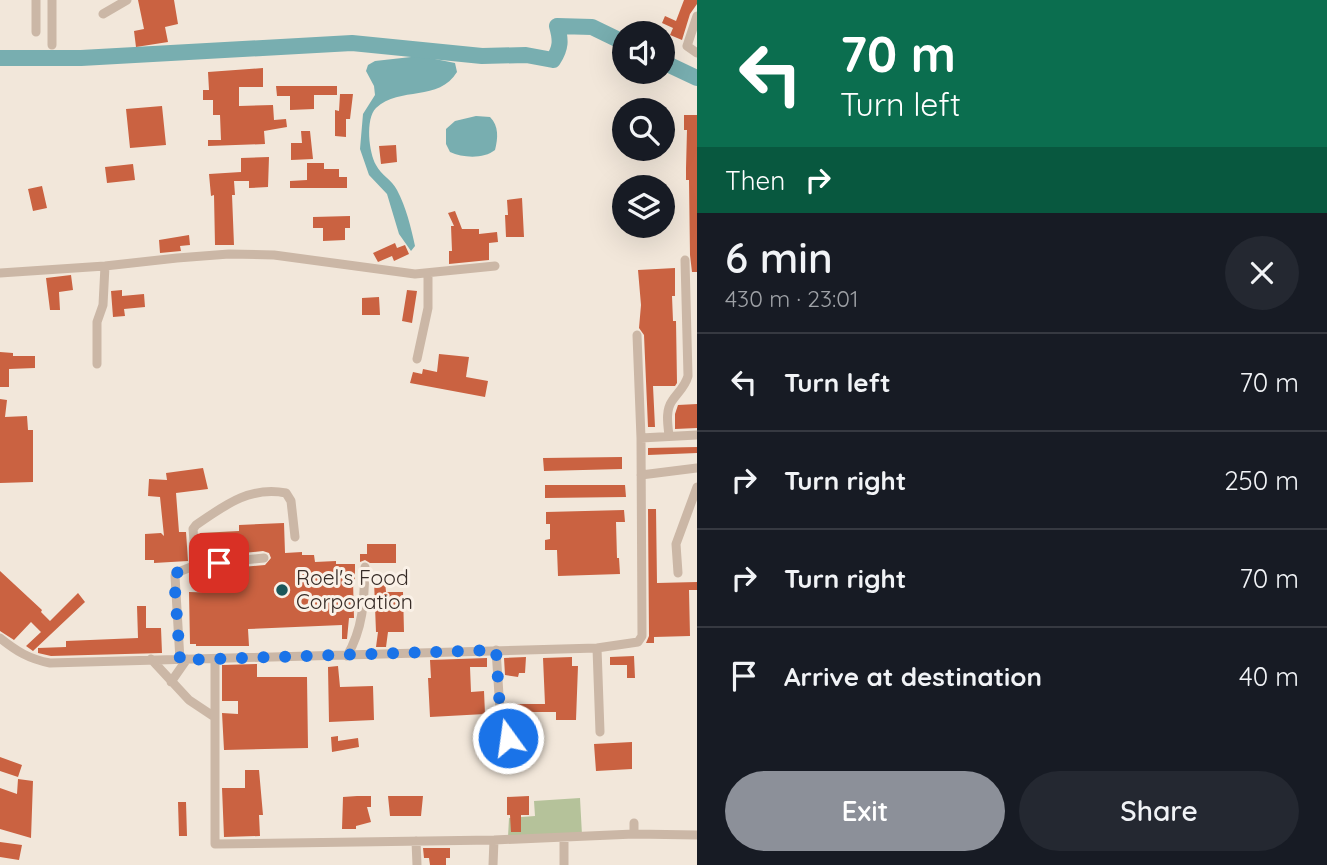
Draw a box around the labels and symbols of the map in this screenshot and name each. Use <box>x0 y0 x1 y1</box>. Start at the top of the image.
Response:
pin <box>189 533 249 593</box>
place label: Roel's Food Corporation <box>296 564 413 614</box>
marker: Roel's Food Corporation <box>274 582 290 598</box>
position arrow <box>471 701 545 775</box>

